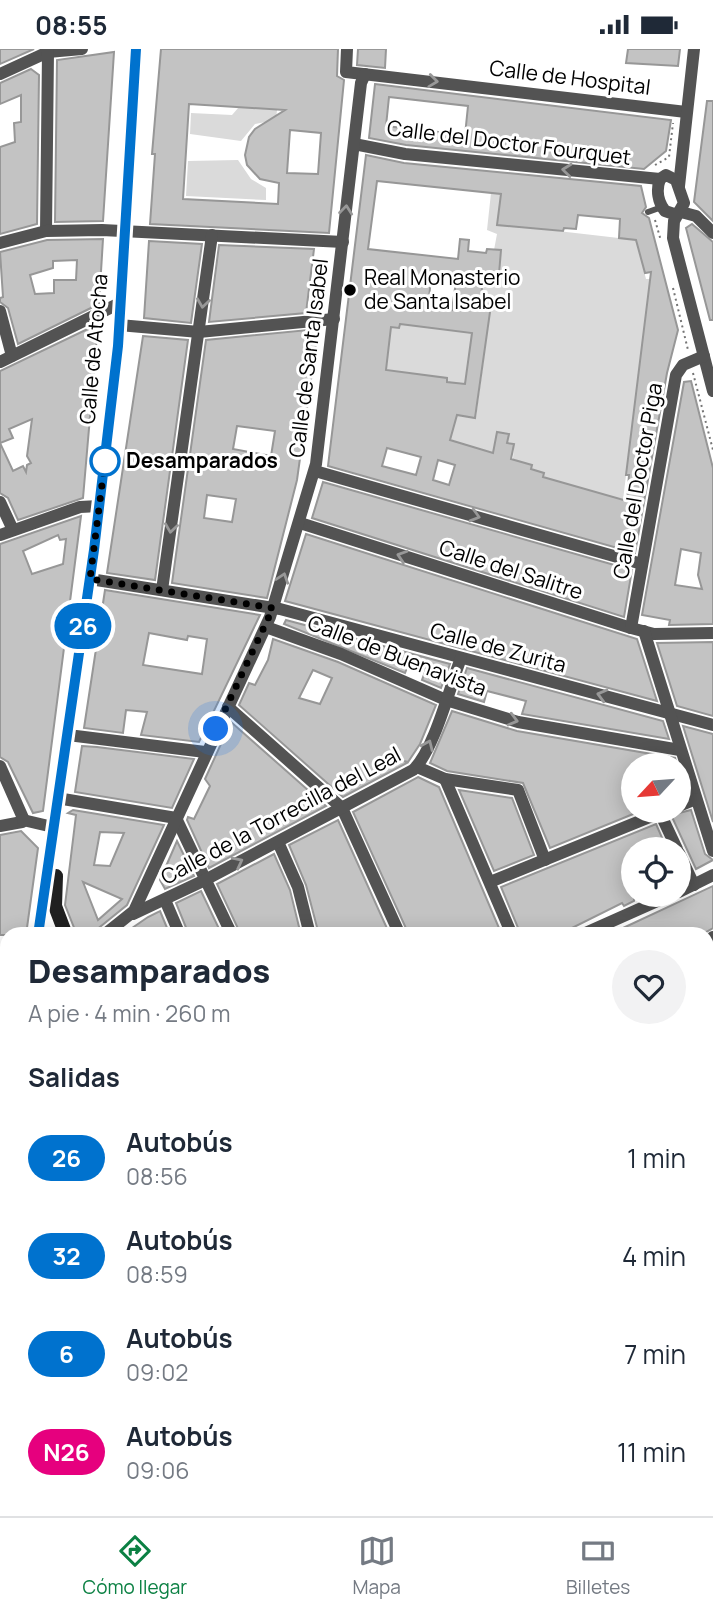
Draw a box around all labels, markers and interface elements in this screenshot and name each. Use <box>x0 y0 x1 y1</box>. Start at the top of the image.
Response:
text: 08:55 <box>35 7 107 43</box>
street label: Calle de Hospital <box>488 53 652 101</box>
one-way arrow <box>427 74 439 89</box>
street label: Calle del Doctor Fourquet <box>386 113 633 171</box>
one-way arrow <box>561 163 573 178</box>
one-way arrow <box>339 205 354 216</box>
street label: Calle de Santa Isabel <box>282 257 334 459</box>
place label: Real Monasterio de Santa Isabel <box>364 263 520 315</box>
street label: Calle de Atocha <box>72 273 114 425</box>
marker: Real Monasterio de Santa Isabel <box>342 282 358 298</box>
one-way arrow <box>195 297 210 309</box>
street label: Calle del Doctor Piga <box>606 380 668 581</box>
marker: Desamparados <box>90 446 120 476</box>
place label: Desamparados <box>126 446 278 474</box>
one-way arrow <box>469 508 481 522</box>
one-way arrow <box>164 522 179 534</box>
street label: Calle del Salitre <box>436 533 587 605</box>
one-way arrow <box>397 549 409 564</box>
one-way arrow <box>274 573 289 585</box>
line badge: 26 <box>52 603 114 649</box>
street label: Calle de Buenavista <box>304 608 491 702</box>
text: 26 <box>68 609 98 642</box>
street label: Calle de Zurita <box>427 615 569 679</box>
one-way arrow <box>596 689 608 704</box>
your location <box>198 711 233 746</box>
one-way arrow <box>507 711 519 726</box>
one-way arrow <box>420 739 434 752</box>
street label: Calle de la Torrecilla del Leal <box>156 740 406 890</box>
north arrow <box>621 753 691 823</box>
map controls <box>621 753 691 907</box>
button: locate <box>621 837 691 907</box>
one-way arrow <box>231 857 243 871</box>
text: Desamparados <box>28 948 270 993</box>
button: heart <box>612 950 686 1024</box>
text: A pie · 4 min · 260 m <box>28 997 231 1029</box>
text: Salidas <box>28 1059 120 1095</box>
text: Autobús <box>126 1124 233 1160</box>
text: 1 min <box>627 1140 686 1176</box>
text: 26 <box>52 1141 81 1174</box>
text: 08:56 <box>126 1160 188 1192</box>
text: Autobús <box>126 1222 233 1258</box>
text: 4 min <box>622 1238 686 1274</box>
text: 32 <box>52 1239 81 1272</box>
text: 08:59 <box>126 1258 188 1290</box>
text: Autobús <box>126 1320 233 1356</box>
text: 7 min <box>624 1336 686 1372</box>
text: 6 <box>59 1337 74 1370</box>
text: 09:02 <box>126 1356 188 1388</box>
text: Autobús <box>126 1418 233 1454</box>
text: 11 min <box>617 1434 686 1470</box>
text: N26 <box>43 1435 90 1468</box>
text: 09:06 <box>126 1454 189 1486</box>
tab: Cómo llegar <box>83 1532 187 1600</box>
tab: Mapa <box>352 1532 401 1600</box>
tab: Billetes <box>566 1532 630 1600</box>

